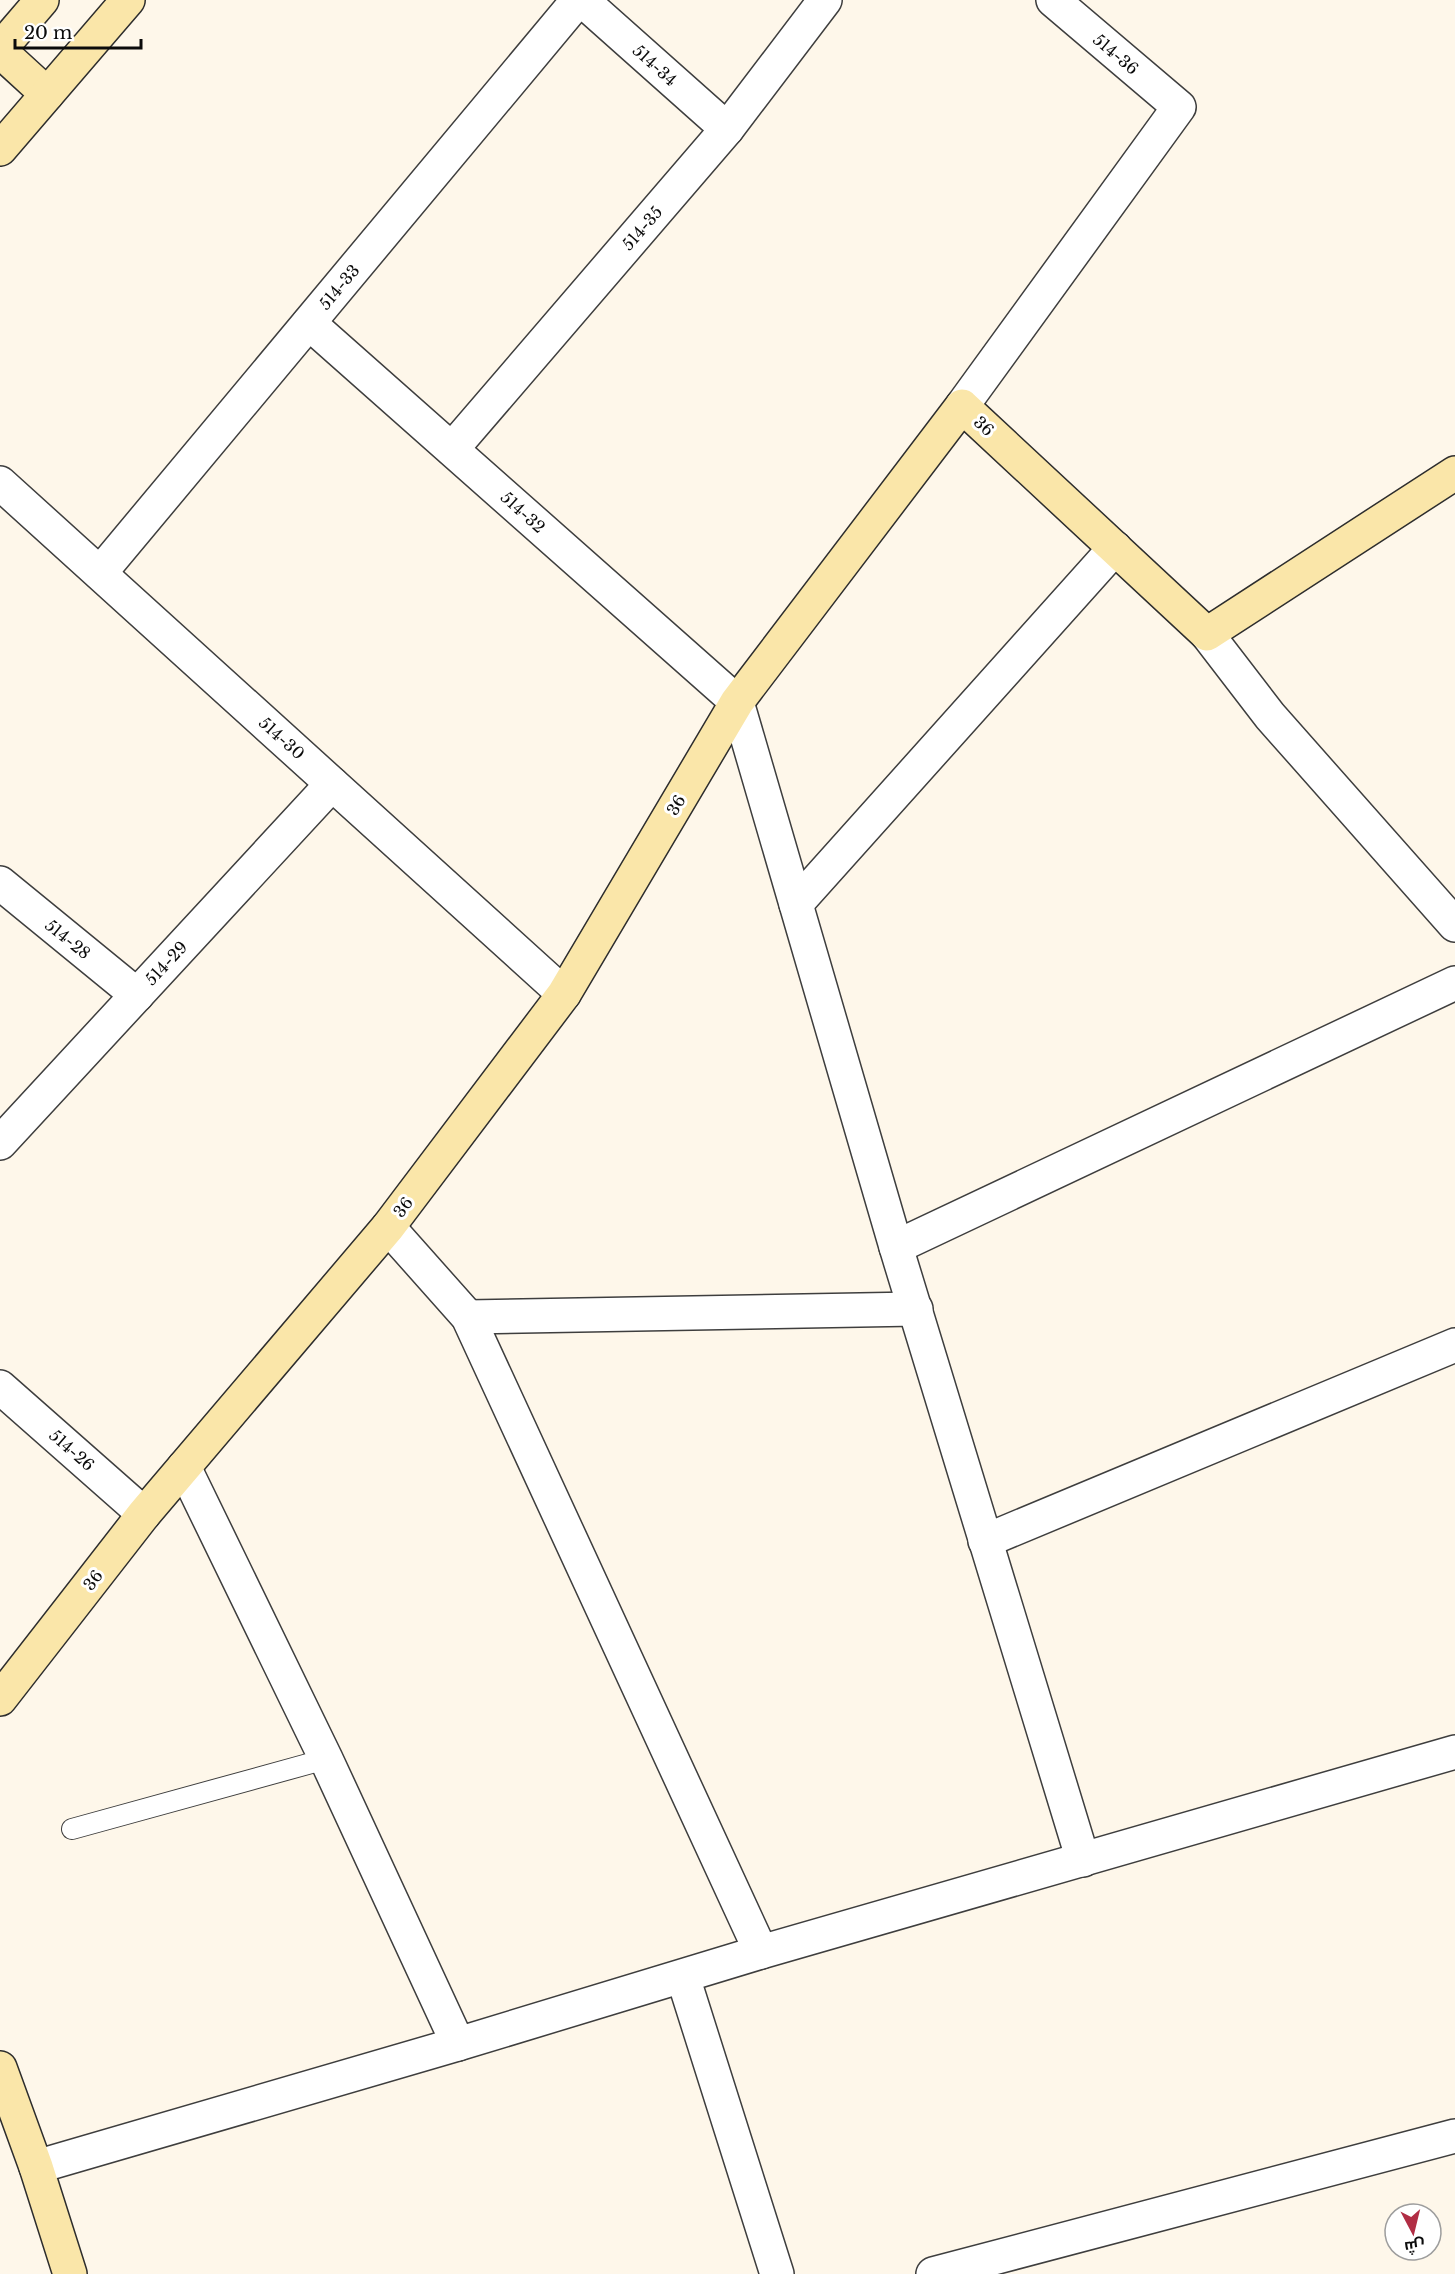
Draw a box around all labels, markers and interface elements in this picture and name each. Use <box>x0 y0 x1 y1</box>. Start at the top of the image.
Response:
scale bar <box>15 12 141 50</box>
text: 20 m <box>24 22 72 44</box>
street label: 514-36 <box>1089 29 1143 79</box>
street label: 514-34 <box>629 40 681 90</box>
street label: 514-35 <box>617 202 667 254</box>
street label: 514-33 <box>314 260 364 314</box>
street label: 36 <box>970 412 998 440</box>
street label: 514-32 <box>497 487 549 537</box>
street label: 514-30 <box>255 712 309 764</box>
street label: 36 <box>662 791 690 819</box>
street label: 514-28 <box>41 915 95 963</box>
street label: 514-29 <box>141 937 191 989</box>
street label: 36 <box>389 1193 417 1221</box>
street label: 514-26 <box>45 1425 99 1475</box>
street label: 36 <box>79 1566 107 1594</box>
north arrow <box>1383 2202 1443 2262</box>
text: ش <box>1403 2236 1426 2258</box>

